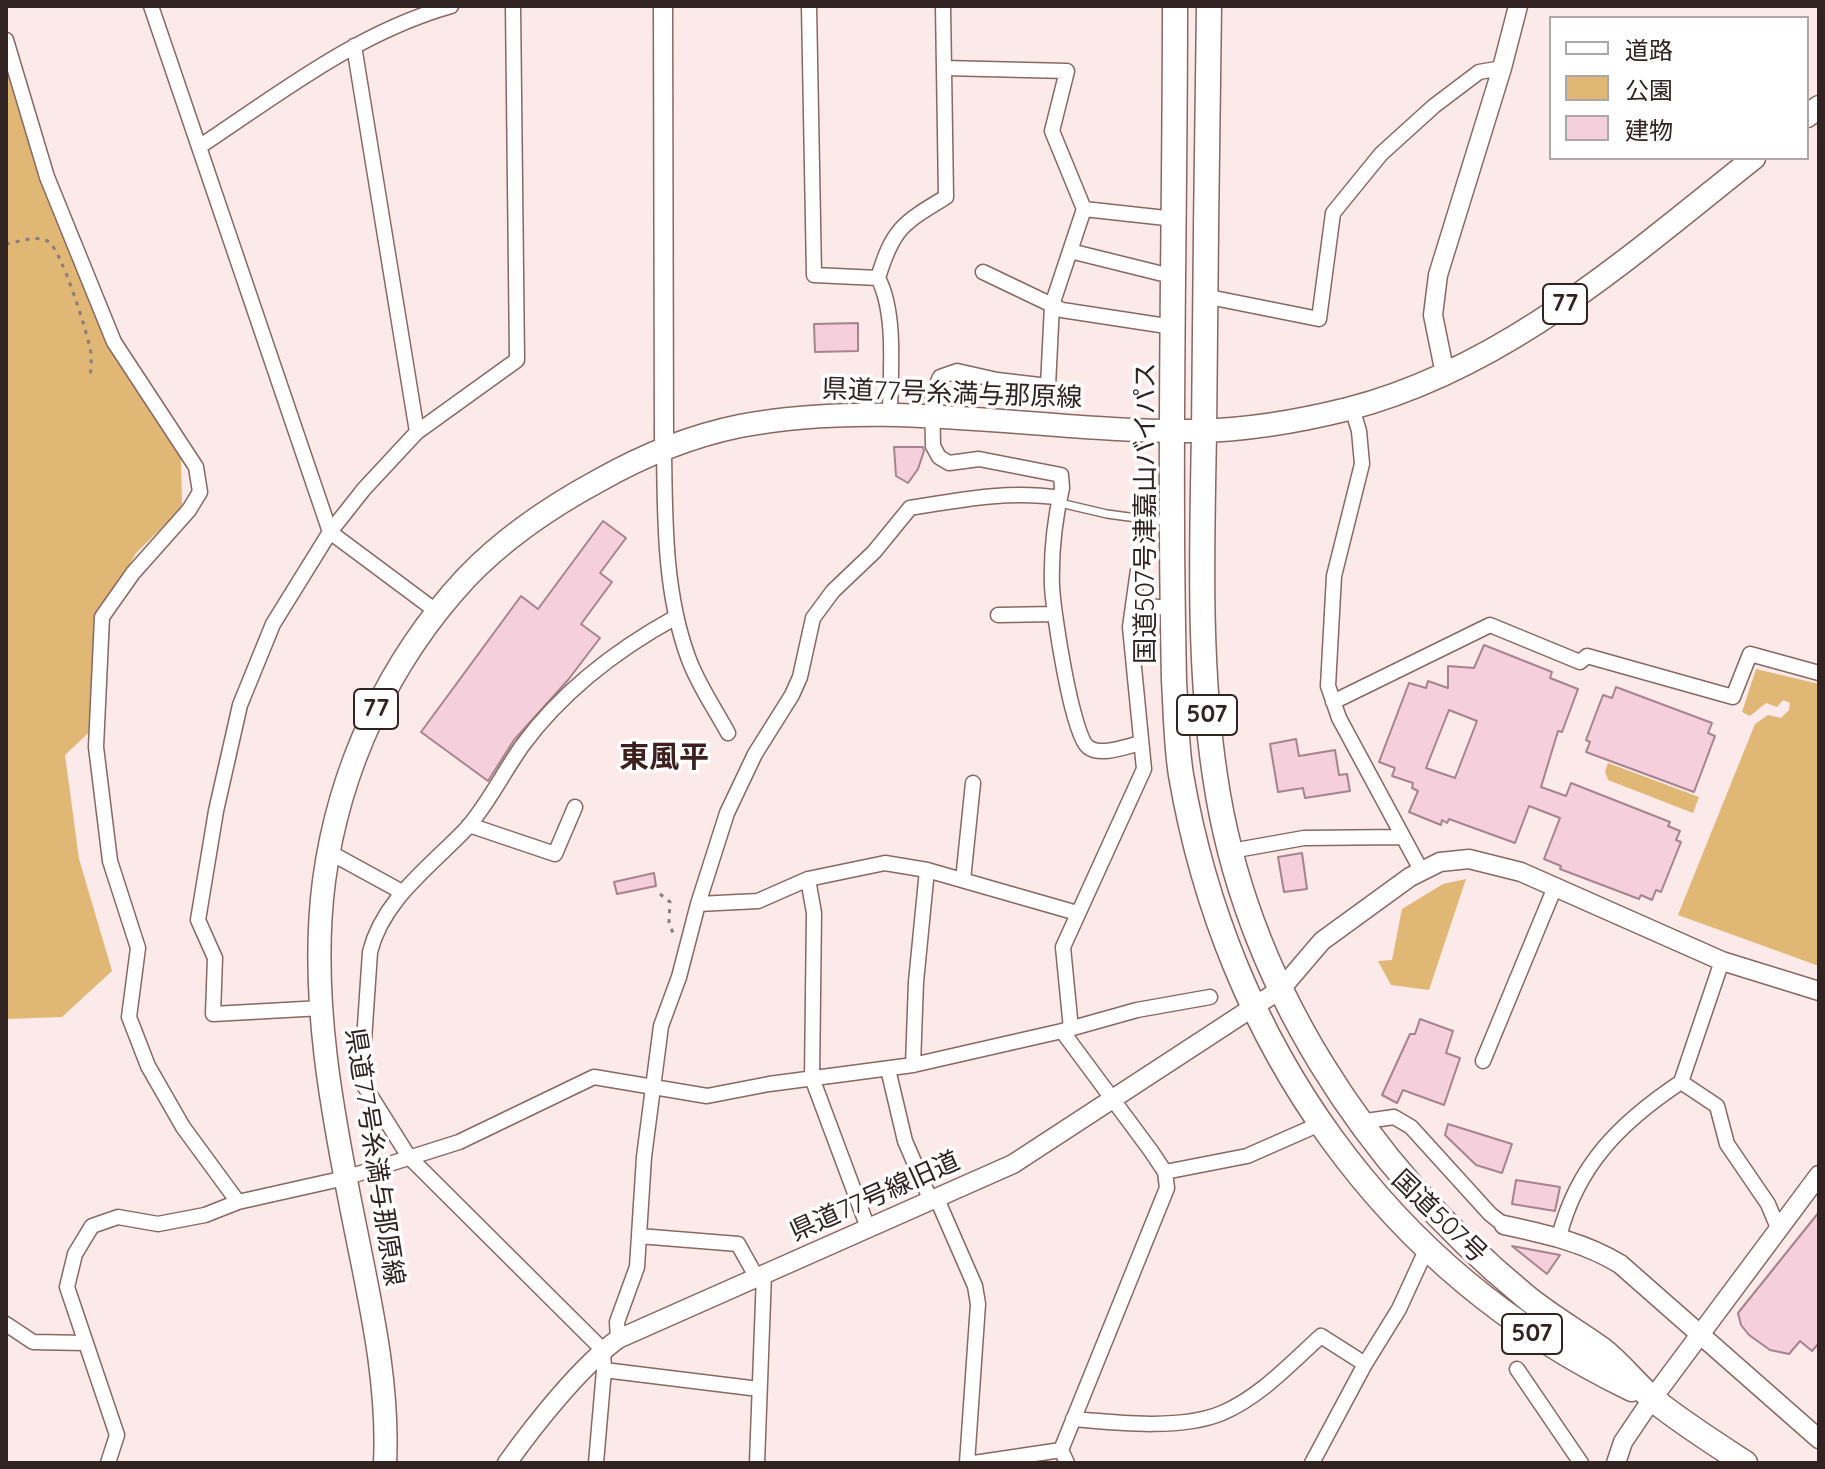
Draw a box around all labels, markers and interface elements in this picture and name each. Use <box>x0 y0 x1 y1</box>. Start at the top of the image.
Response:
legend <box>1549 16 1809 160</box>
text: 道路 <box>1625 35 1673 65</box>
text: 公園 <box>1625 75 1673 105</box>
text: 建物 <box>1625 115 1673 145</box>
road number: 77 <box>1543 284 1587 324</box>
street label: 国道507号津嘉山バイパス <box>1130 362 1162 664</box>
street label: 県道77号糸満与那原線 <box>821 374 1083 414</box>
road number: 77 <box>354 689 398 729</box>
road number: 507 <box>1177 695 1237 735</box>
district label: 東風平 <box>619 740 709 776</box>
street label: 県道77号糸満与那原線 <box>338 1026 410 1288</box>
street label: 県道77号線旧道 <box>785 1146 965 1248</box>
street label: 国道507号 <box>1385 1164 1493 1270</box>
road number: 507 <box>1502 1314 1562 1354</box>

